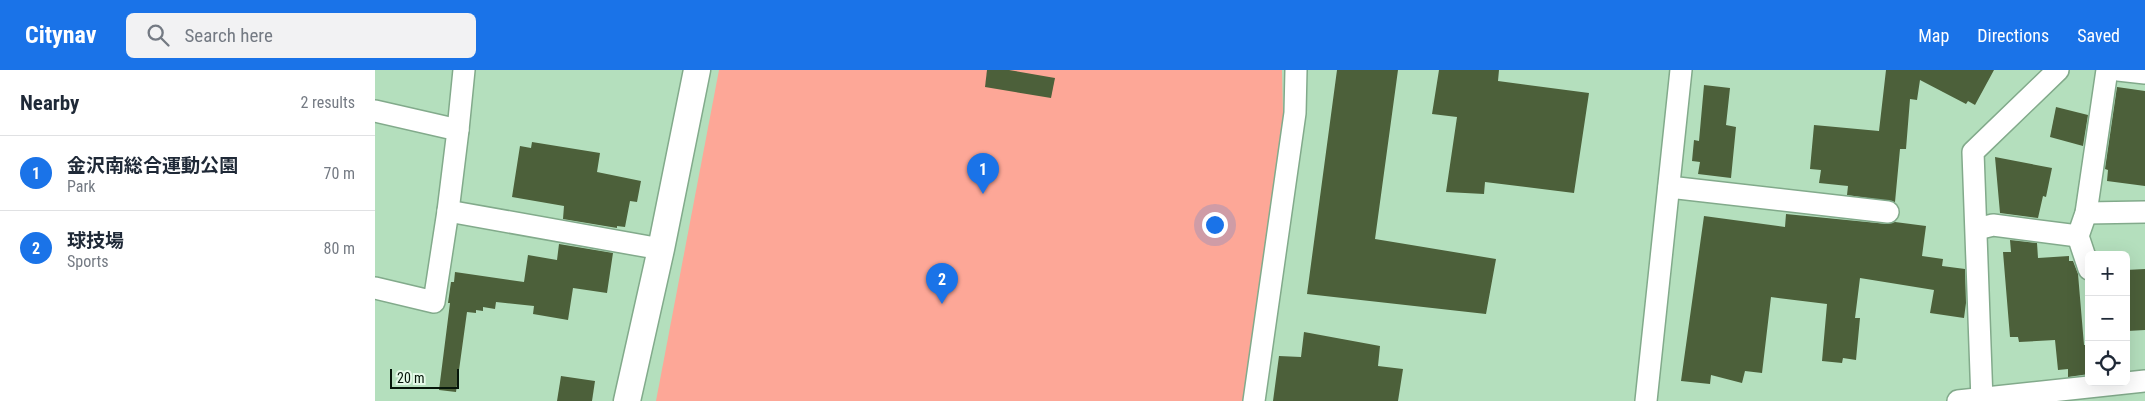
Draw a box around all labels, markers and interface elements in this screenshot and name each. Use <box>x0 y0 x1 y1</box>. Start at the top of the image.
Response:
search box <box>126 13 476 58</box>
text: Citynav <box>25 21 96 49</box>
icon: search <box>144 21 172 49</box>
text: Search here <box>184 24 273 47</box>
text: Map <box>1918 25 1949 46</box>
text: Directions <box>1977 25 2049 46</box>
text: Saved <box>2077 25 2120 46</box>
text: Nearby <box>20 91 79 115</box>
text: 2 results <box>300 93 355 112</box>
pin: 1 <box>967 153 999 194</box>
text: 金沢南総合運動公園 <box>67 154 238 177</box>
text: 1 <box>32 164 40 183</box>
text: 70 m <box>323 164 355 183</box>
text: Park <box>67 177 96 196</box>
your location <box>1202 212 1228 238</box>
text: 球技場 <box>67 229 124 252</box>
text: 2 <box>32 239 40 258</box>
text: 80 m <box>323 239 355 258</box>
map controls <box>2085 251 2130 386</box>
button: + <box>2085 251 2130 296</box>
text: Sports <box>67 252 109 271</box>
pin: 2 <box>926 263 958 304</box>
button: − <box>2085 296 2130 341</box>
button: locate <box>2085 341 2130 386</box>
scale bar <box>390 366 459 389</box>
text: 20 m <box>397 370 425 386</box>

